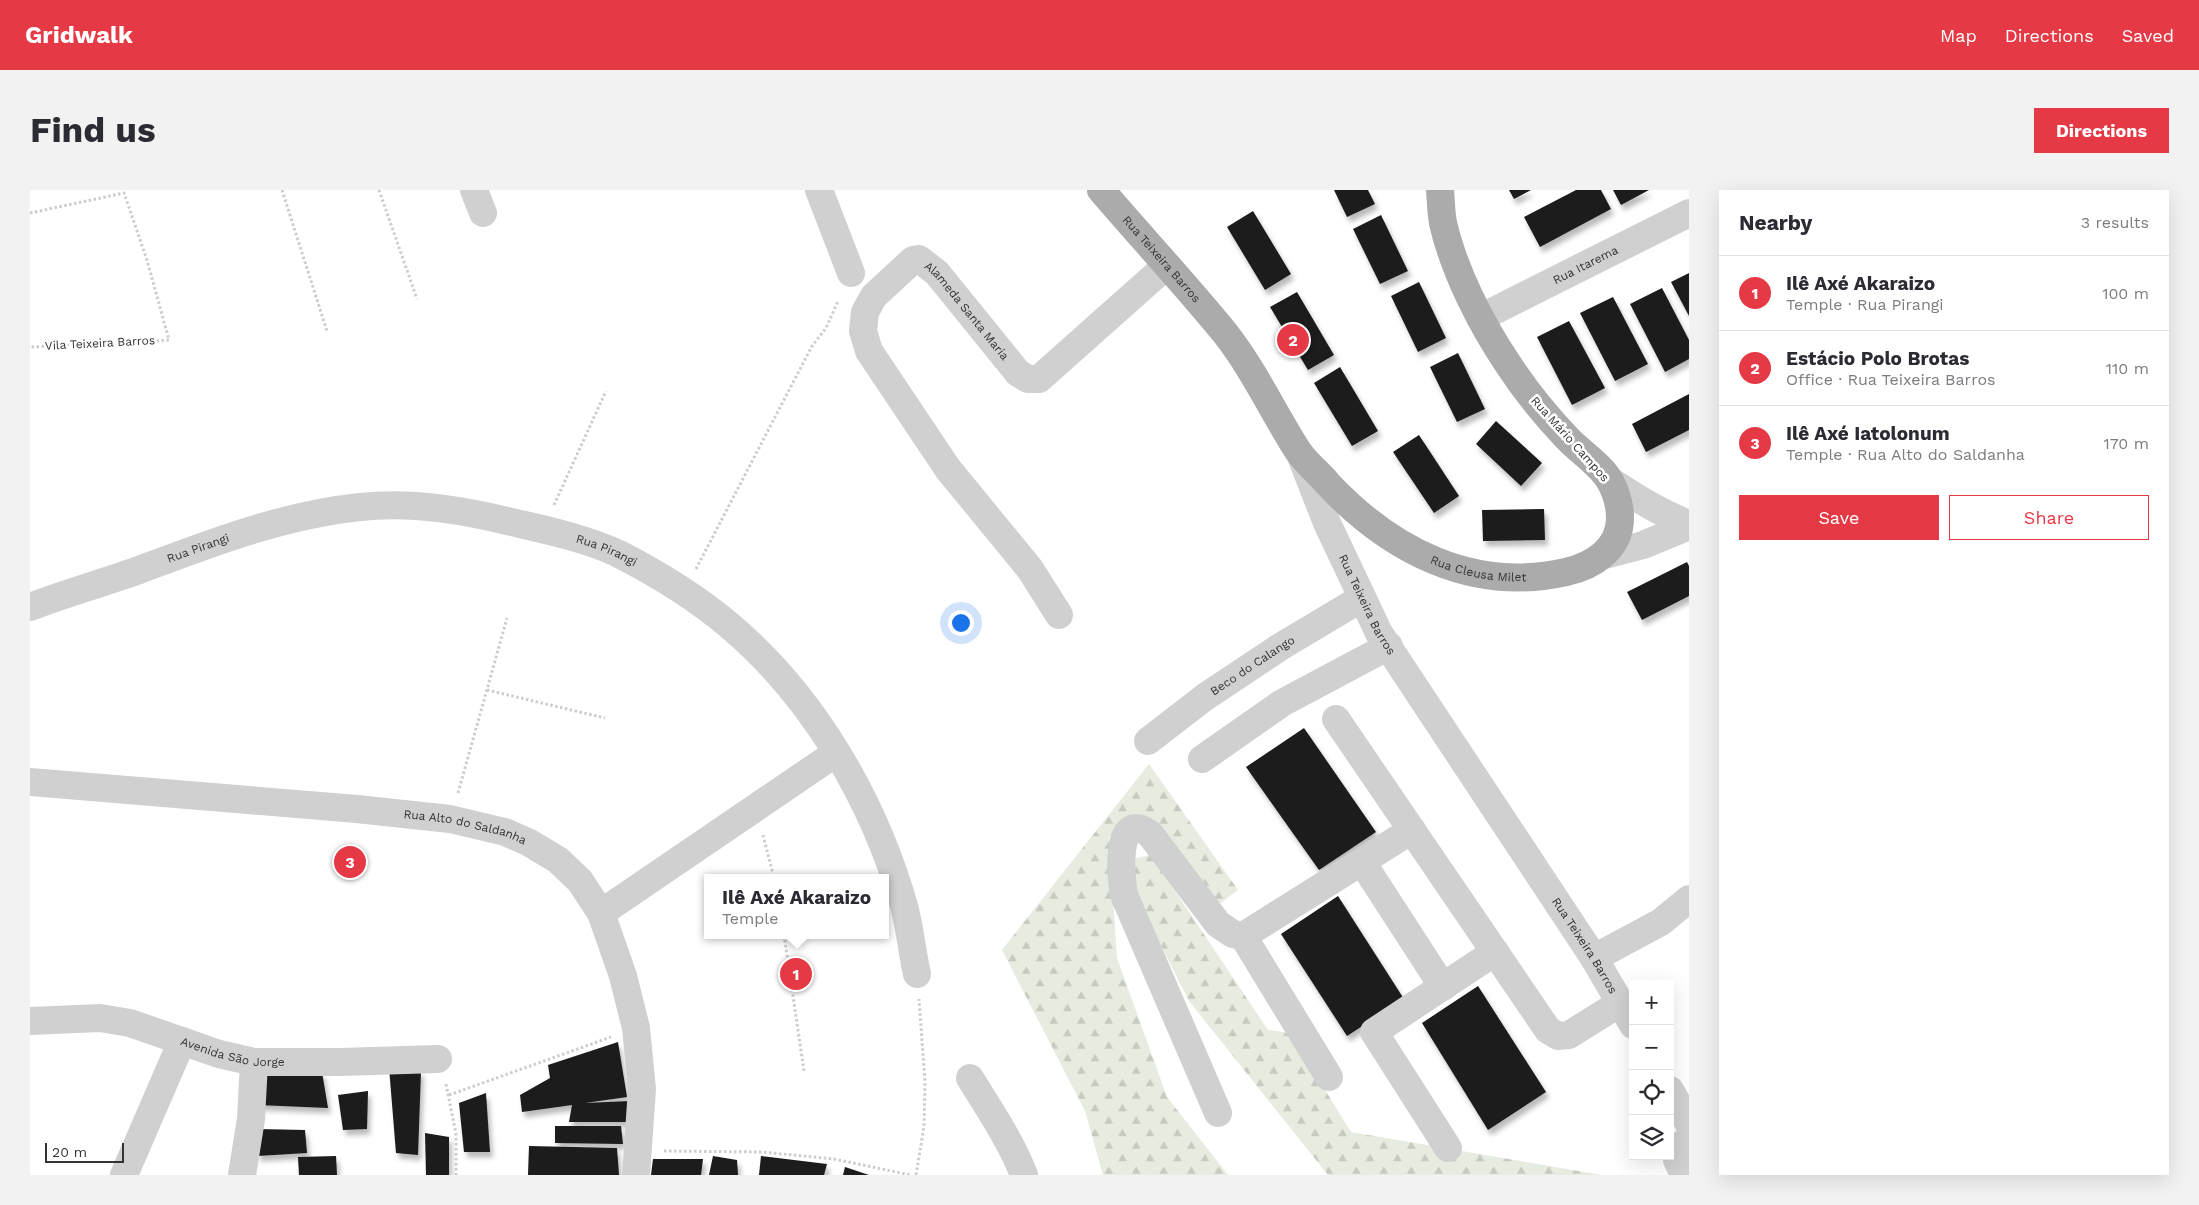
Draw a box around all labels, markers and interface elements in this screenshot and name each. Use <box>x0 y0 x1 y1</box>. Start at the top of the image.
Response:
text: Gridwalk <box>25 21 133 49</box>
text: Map <box>1940 25 1977 46</box>
text: Directions <box>2005 25 2094 46</box>
text: Saved <box>2122 25 2174 46</box>
button: Directions <box>2034 108 2169 153</box>
text: Find us <box>30 109 156 151</box>
text: Nearby <box>1739 210 1812 235</box>
street label: Rua Teixeira Barros <box>1120 213 1204 306</box>
text: 3 results <box>2081 213 2149 232</box>
street label: Rua Itarema <box>1551 243 1621 287</box>
street label: Alameda Santa Maria <box>922 259 1012 363</box>
text: Ilê Axé Akaraizo <box>1786 272 1935 295</box>
text: 1 <box>1752 284 1758 303</box>
text: 100 m <box>2102 284 2149 303</box>
text: Temple · Rua Pirangi <box>1786 295 1944 314</box>
pin: 2 <box>1277 321 1309 359</box>
street label: Vila Teixeira Barros <box>45 333 155 353</box>
text: Estácio Polo Brotas <box>1786 347 1969 370</box>
text: 2 <box>1750 359 1760 378</box>
text: 110 m <box>2106 359 2149 378</box>
text: Office · Rua Teixeira Barros <box>1786 370 1995 389</box>
street label: Rua Mário Campos <box>1528 394 1612 484</box>
text: Ilê Axé Iatolonum <box>1786 422 1950 445</box>
text: 3 <box>1750 434 1760 453</box>
text: 170 m <box>2103 434 2149 453</box>
text: Temple · Rua Alto do Saldanha <box>1786 445 2025 464</box>
button: Save <box>1739 495 1939 540</box>
button: Share <box>1949 495 2149 540</box>
street label: Rua Pirangi <box>165 531 231 566</box>
street label: Rua Pirangi <box>574 531 640 569</box>
street label: Rua Teixeira Barros <box>1336 552 1399 658</box>
street label: Rua Cleusa Milet <box>1428 553 1527 584</box>
your location <box>948 610 974 636</box>
street label: Beco do Calango <box>1208 633 1297 698</box>
street label: Rua Alto do Saldanha <box>403 807 529 848</box>
pin: 3 <box>334 843 366 881</box>
popup <box>704 874 889 939</box>
text: Ilê Axé Akaraizo <box>722 886 871 909</box>
street label: Rua Teixeira Barros <box>1549 895 1620 996</box>
text: Temple <box>722 909 778 928</box>
pin: 1 <box>780 955 812 993</box>
map controls <box>1629 980 1674 1160</box>
button: + <box>1629 980 1674 1025</box>
button: − <box>1629 1025 1674 1070</box>
street label: Avenida São Jorge <box>179 1034 285 1069</box>
button: locate <box>1629 1070 1674 1115</box>
button: layers <box>1629 1115 1674 1160</box>
scale bar <box>45 1140 124 1163</box>
text: 20 m <box>52 1144 87 1160</box>

